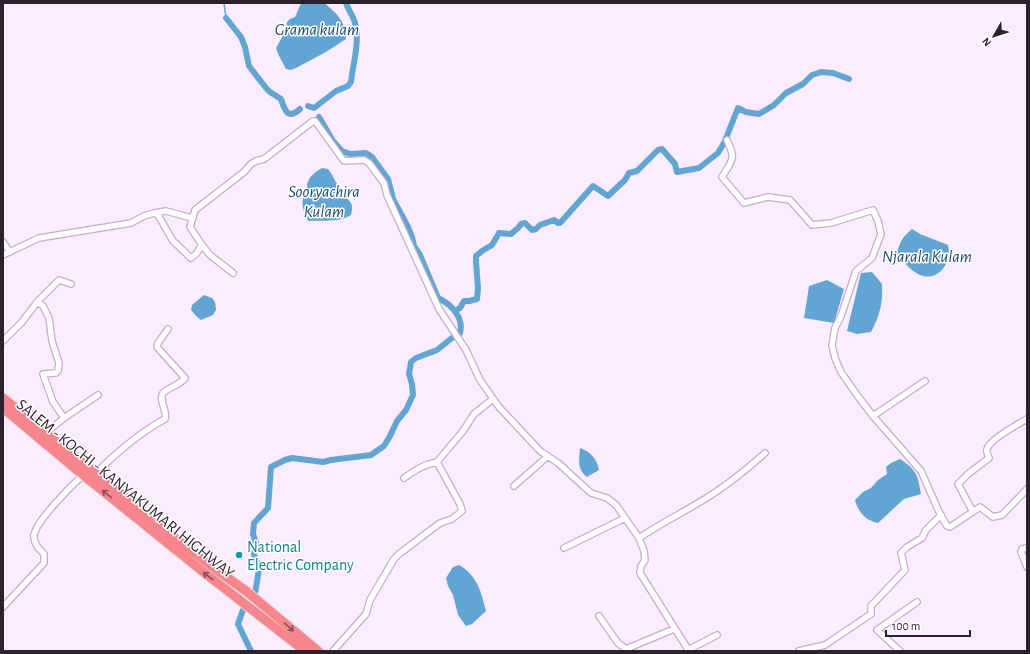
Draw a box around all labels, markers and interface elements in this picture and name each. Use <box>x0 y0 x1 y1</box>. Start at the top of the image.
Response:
north arrow <box>974 16 1014 56</box>
water label: Grama kulam <box>275 21 359 38</box>
text: N <box>980 36 993 48</box>
water label: Sooryachira Kulam <box>288 183 360 220</box>
water label: Njarala Kulam <box>882 248 972 266</box>
street label: SALEM - KOCHI - KANYAKUMARI HIGHWAY <box>14 396 238 582</box>
one-way arrow <box>102 490 113 499</box>
place label: National Electric Company <box>247 539 354 574</box>
marker: National Electric Company <box>234 550 244 560</box>
one-way arrow <box>203 572 214 580</box>
scale bar <box>886 612 970 638</box>
text: 100 m <box>892 620 920 632</box>
one-way arrow <box>284 622 294 632</box>

